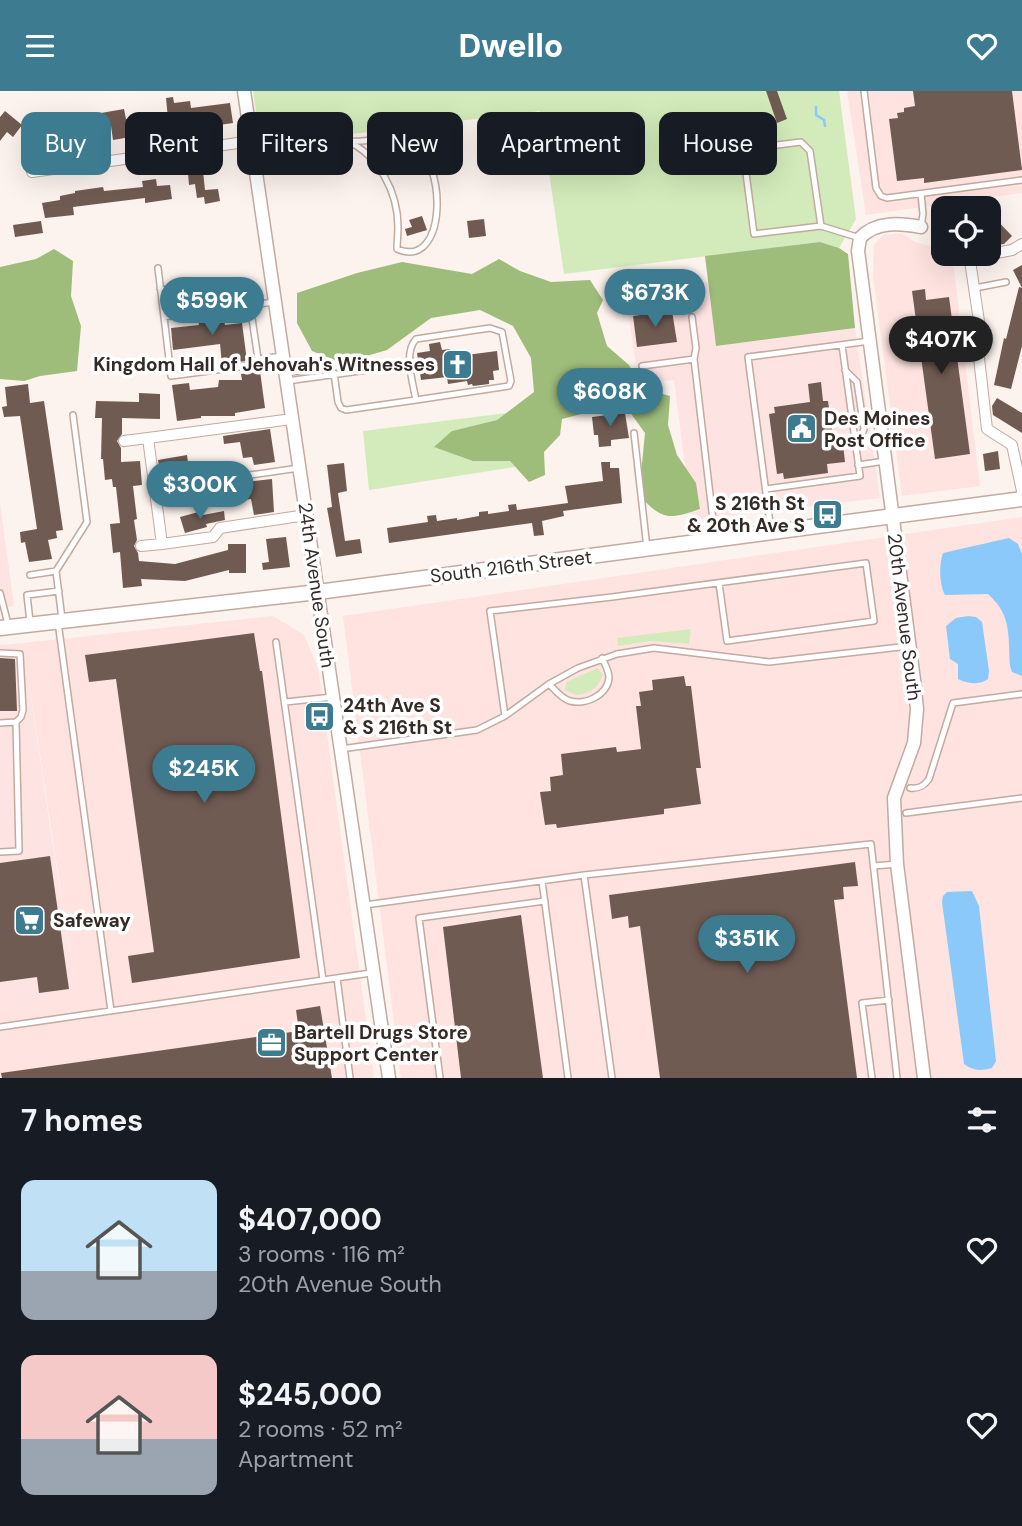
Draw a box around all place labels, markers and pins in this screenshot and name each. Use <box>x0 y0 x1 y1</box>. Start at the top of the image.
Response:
pin: $673K <box>606 269 704 329</box>
pin: $599K <box>163 278 261 337</box>
pin: $407K <box>892 317 990 376</box>
church icon: Kingdom Hall of Jehovah's Witnesses <box>441 347 475 381</box>
place label: Kingdom Hall of Jehovah's Witnesses <box>93 352 435 377</box>
pin: $608K <box>561 369 659 428</box>
place label: Des Moines Post Office <box>824 406 930 453</box>
public building icon: Des Moines Post Office <box>784 412 818 446</box>
pin: $300K <box>151 461 249 521</box>
place label: S 216th St & 20th Ave S <box>687 491 805 538</box>
bus stop icon: S 216th St & 20th Ave S <box>811 497 845 531</box>
place label: 24th Ave S & S 216th St <box>343 693 452 740</box>
bus stop icon: 24th Ave S & S 216th St <box>303 699 337 733</box>
pin: $245K <box>155 745 253 805</box>
supermarket icon: Safeway <box>13 903 47 937</box>
place label: Safeway <box>53 908 131 933</box>
pin: $351K <box>698 915 796 975</box>
place label: Bartell Drugs Store Support Center <box>294 1020 468 1067</box>
office icon: Bartell Drugs Store Support Center <box>254 1026 288 1060</box>

